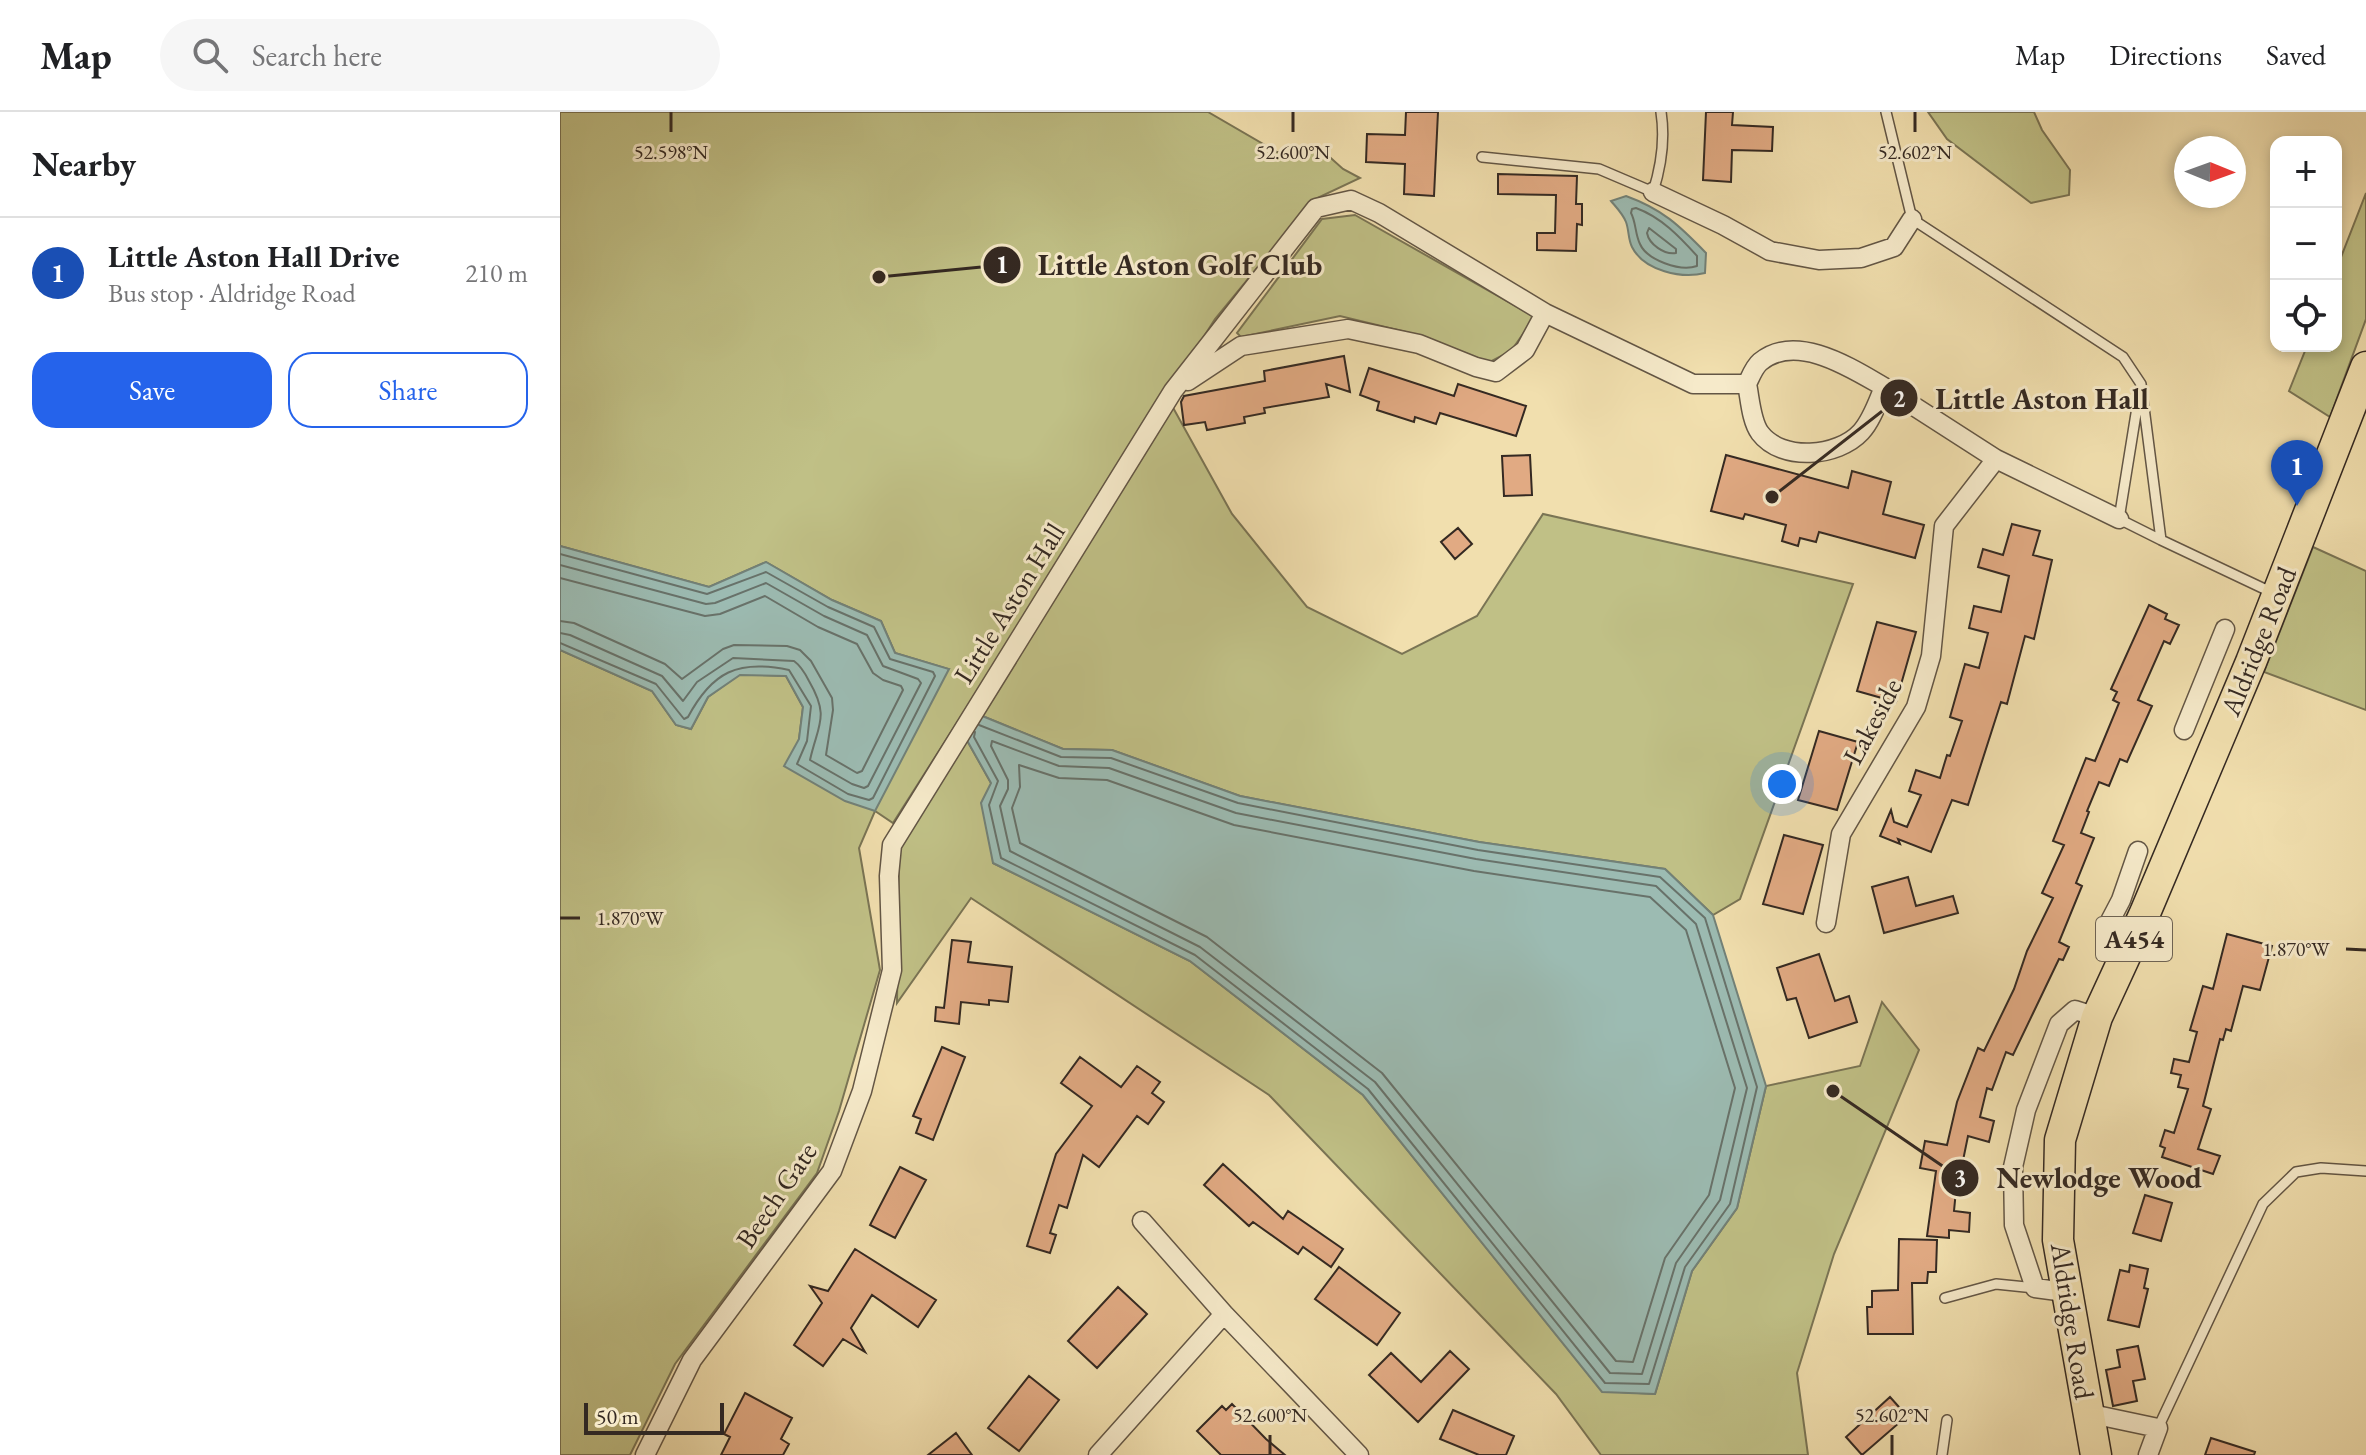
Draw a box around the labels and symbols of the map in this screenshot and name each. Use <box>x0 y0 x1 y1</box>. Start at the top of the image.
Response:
north arrow <box>2174 136 2246 208</box>
text: 52.598°N <box>634 139 708 165</box>
text: 52.600°N <box>1256 139 1330 165</box>
text: 52.602°N <box>1878 139 1952 165</box>
callout: Little Aston Golf Club <box>982 238 1338 292</box>
text: Little Aston Golf Club <box>1038 245 1322 284</box>
text: 1 <box>996 249 1008 280</box>
callout: Little Aston Hall <box>1879 371 2164 425</box>
text: Little Aston Hall <box>1935 379 2149 418</box>
text: 2 <box>1893 383 1906 414</box>
pin: 1 <box>2271 440 2323 506</box>
street label: Little Aston Hall <box>945 516 1073 690</box>
street label: Aldridge Road <box>2211 560 2305 722</box>
street label: Lakeside <box>1834 672 1910 770</box>
your location <box>1762 764 1802 804</box>
text: 1.870°W <box>596 905 664 931</box>
road number: A454 <box>2096 917 2172 961</box>
text: 1.870°W <box>2262 936 2330 962</box>
street label: Beech Gate <box>727 1135 825 1255</box>
callout: Newlodge Wood <box>1940 1151 2218 1205</box>
text: Newlodge Wood <box>1996 1158 2202 1197</box>
text: 3 <box>1954 1162 1966 1193</box>
street label: Aldridge Road <box>2043 1239 2103 1403</box>
scale bar <box>584 1399 724 1435</box>
text: 52.600°N <box>1233 1402 1307 1428</box>
text: 52.602°N <box>1855 1402 1929 1428</box>

